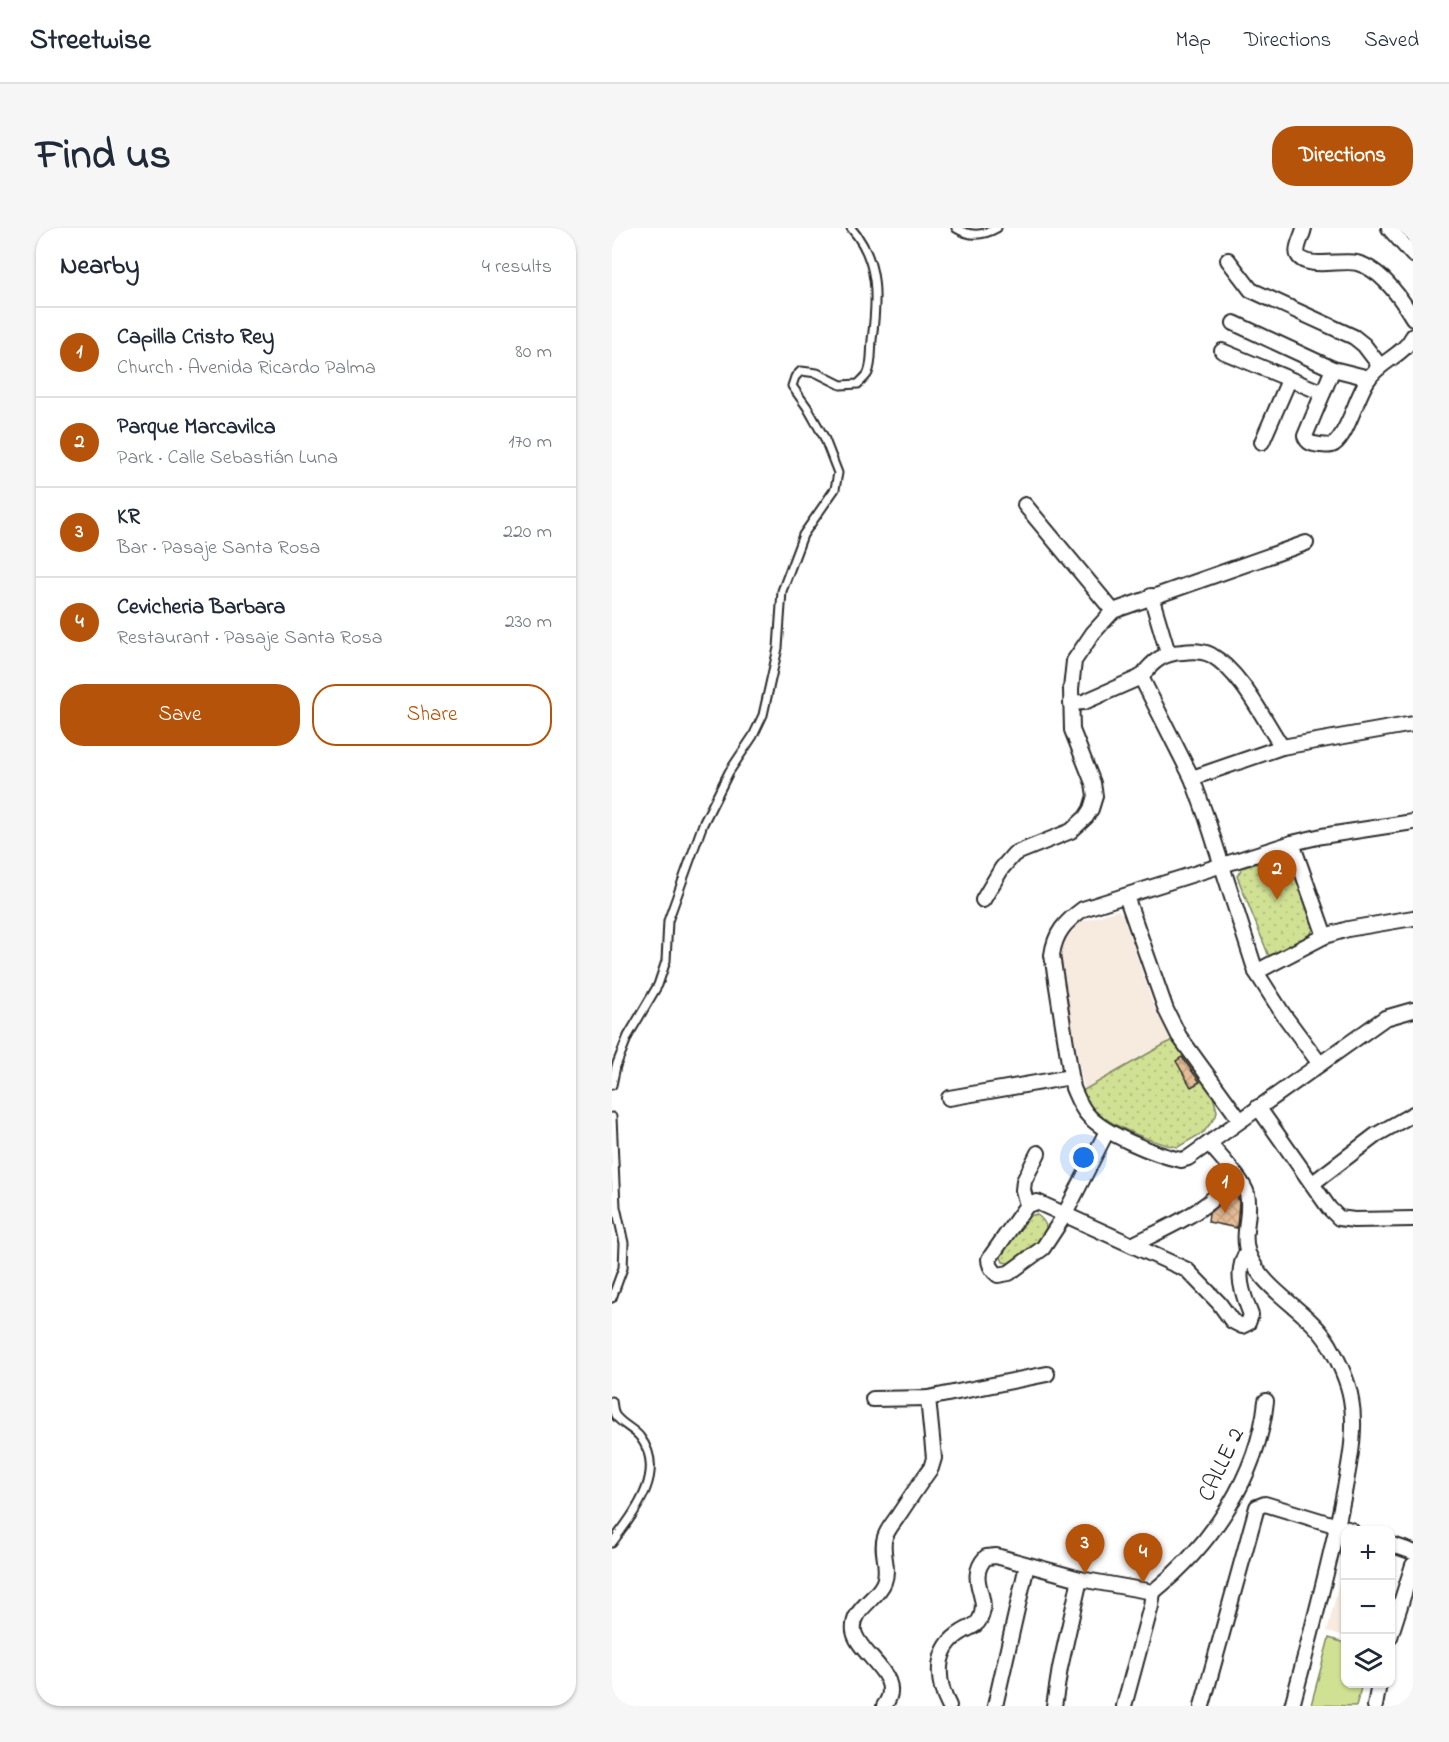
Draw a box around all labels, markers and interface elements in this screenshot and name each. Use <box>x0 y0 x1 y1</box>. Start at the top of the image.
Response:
text: Streetwise <box>30 21 151 62</box>
text: Map <box>1175 26 1211 56</box>
text: Directions <box>1244 26 1331 56</box>
text: Saved <box>1364 26 1419 56</box>
text: Find us <box>36 126 171 187</box>
button: Directions <box>1272 126 1413 186</box>
text: Nearby <box>60 248 139 286</box>
text: 4 results <box>482 253 552 282</box>
text: Capilla Cristo Rey <box>117 322 274 354</box>
text: 1 <box>76 338 83 367</box>
text: 80 m <box>515 338 552 367</box>
text: Church · Avenida Ricardo Palma <box>117 354 376 383</box>
text: Parque Marcavilca <box>117 412 276 444</box>
text: 2 <box>75 428 84 457</box>
text: 170 m <box>508 428 552 457</box>
text: Park · Calle Sebastián Luna <box>117 444 338 473</box>
text: KR <box>117 502 140 534</box>
text: 3 <box>75 518 84 547</box>
text: 220 m <box>503 518 552 547</box>
text: Bar · Pasaje Santa Rosa <box>117 534 320 563</box>
text: Cevicheria Barbara <box>117 592 285 624</box>
text: 4 <box>75 608 84 637</box>
text: 230 m <box>505 608 552 637</box>
text: Restaurant · Pasaje Santa Rosa <box>117 624 383 653</box>
button: Save <box>60 684 300 746</box>
button: Share <box>312 684 552 746</box>
pin: 2 <box>1258 850 1296 900</box>
your location <box>1069 1143 1098 1172</box>
pin: 1 <box>1206 1164 1244 1213</box>
street label: CALLE 2 <box>1190 1422 1255 1508</box>
pin: 3 <box>1066 1524 1104 1574</box>
map controls <box>1341 1526 1395 1688</box>
button: + <box>1341 1526 1395 1580</box>
pin: 4 <box>1124 1534 1162 1583</box>
button: − <box>1341 1580 1395 1634</box>
button: layers <box>1341 1634 1395 1688</box>

